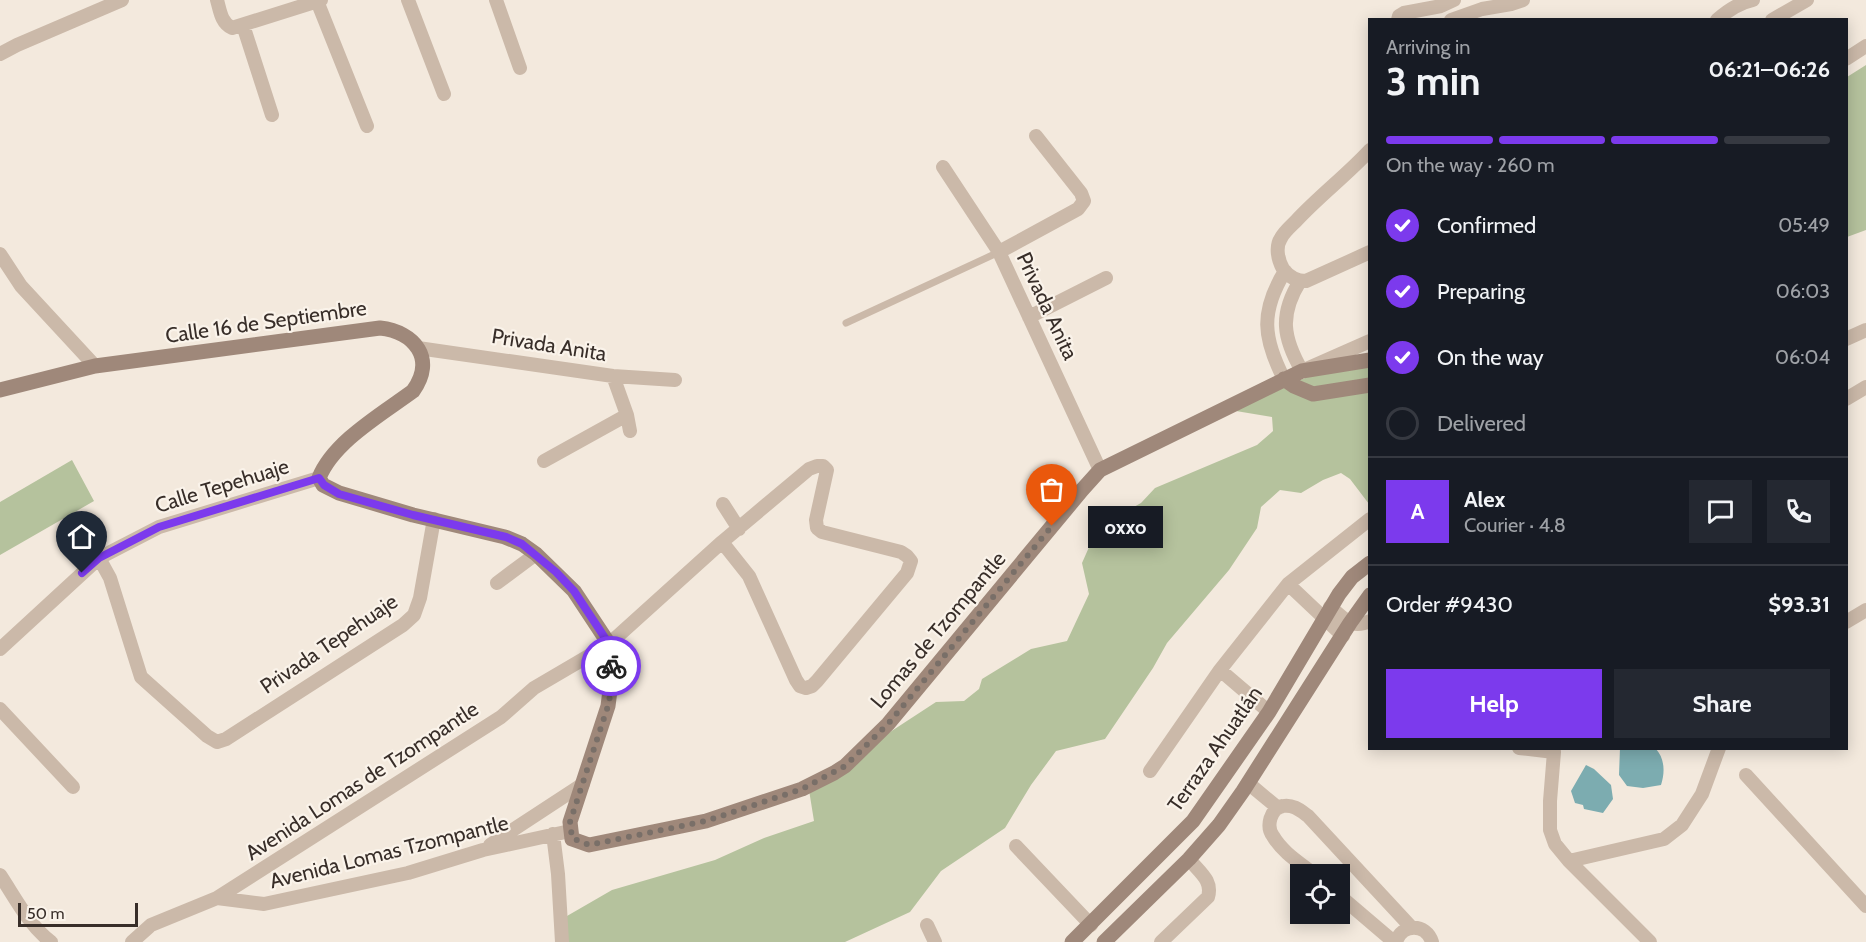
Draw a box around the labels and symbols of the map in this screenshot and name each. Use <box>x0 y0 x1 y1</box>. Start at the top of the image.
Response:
street label: Privada Anita <box>1012 248 1083 364</box>
street label: Calle 16 de Septiembre <box>164 295 368 348</box>
street label: Privada Anita <box>490 323 608 366</box>
street label: Calle Tepehuaje <box>152 453 292 519</box>
pin <box>1026 464 1077 526</box>
callout: oxxo <box>1088 505 1163 547</box>
pin <box>56 511 107 573</box>
street label: Lomas de Tzompantle <box>865 546 1011 713</box>
street label: Privada Tepehuaje <box>255 588 403 700</box>
courier <box>581 636 641 696</box>
street label: Terraza Ahuatlán <box>1162 681 1267 816</box>
street label: Avenida Lomas de Tzompantle <box>241 696 483 865</box>
street label: Avenida Lomas Tzompantle <box>267 810 511 893</box>
scale bar <box>18 900 138 928</box>

